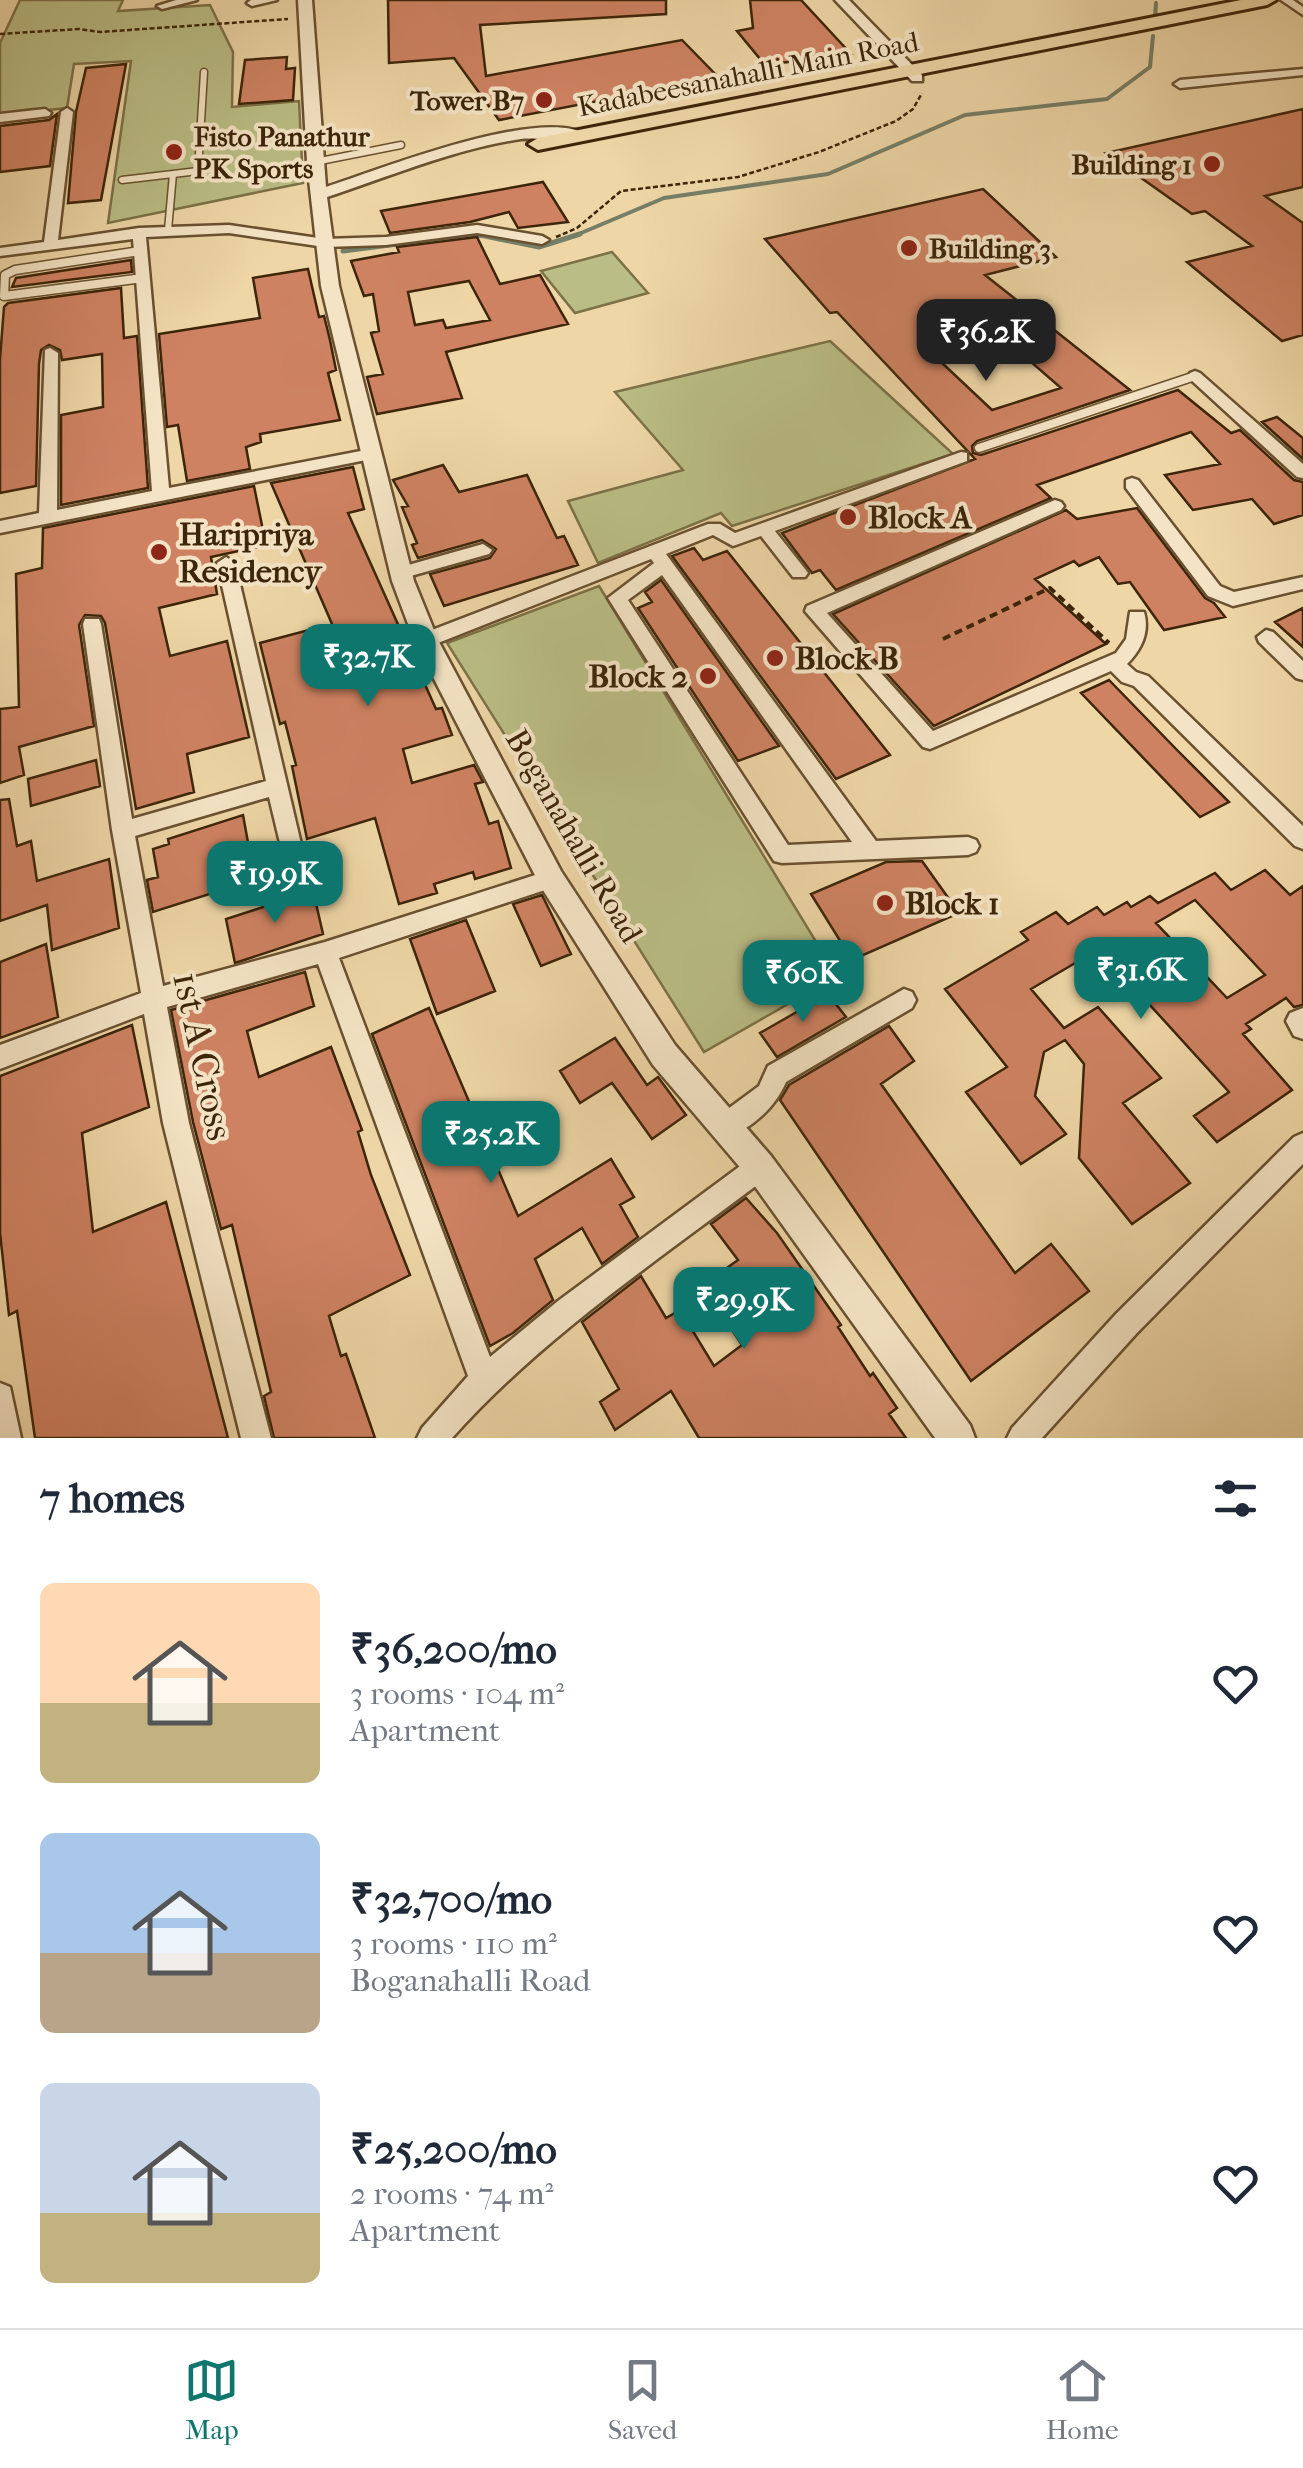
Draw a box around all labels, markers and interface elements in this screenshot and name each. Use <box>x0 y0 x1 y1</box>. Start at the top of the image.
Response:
street label: Kadabeesanahalli Main Road <box>575 25 922 123</box>
place label: Tower B7 <box>409 84 524 117</box>
marker: Tower B7 <box>533 89 555 111</box>
place label: Fisto Panathur PK Sports <box>194 120 371 185</box>
marker: Fisto Panathur PK Sports <box>163 141 185 163</box>
place label: Building 1 <box>1071 148 1192 181</box>
marker: Building 1 <box>1201 153 1223 175</box>
place label: Building 3 <box>929 232 1051 265</box>
marker: Building 3 <box>898 237 920 259</box>
pin: ₹36.2K <box>905 299 1067 384</box>
text: ₹36.2K <box>939 313 1033 350</box>
place label: Block A <box>868 499 973 536</box>
marker: Block A <box>837 506 859 528</box>
place label: Haripriya Residency <box>179 516 323 590</box>
marker: Haripriya Residency <box>148 541 170 563</box>
pin: ₹32.7K <box>287 624 449 709</box>
text: ₹32.7K <box>323 638 413 675</box>
place label: Block B <box>795 640 899 677</box>
marker: Block B <box>764 647 786 669</box>
place label: Block 2 <box>589 658 688 695</box>
marker: Block 2 <box>697 665 719 687</box>
street label: Boganahalli Road <box>498 723 650 950</box>
pin: ₹19.9K <box>194 841 356 926</box>
text: ₹19.9K <box>229 855 321 892</box>
place label: Block 1 <box>905 885 999 922</box>
marker: Block 1 <box>874 892 896 914</box>
pin: ₹31.6K <box>1060 937 1222 1022</box>
pin: ₹60K <box>744 940 862 1025</box>
text: ₹31.6K <box>1096 951 1186 988</box>
text: ₹60K <box>765 954 841 991</box>
street label: 1st A Cross <box>163 968 243 1144</box>
pin: ₹25.2K <box>410 1101 572 1186</box>
text: ₹25.2K <box>444 1115 538 1152</box>
pin: ₹29.9K <box>663 1267 825 1352</box>
text: ₹29.9K <box>695 1281 793 1318</box>
icon: filters <box>1208 1471 1263 1526</box>
text: 7 homes <box>40 1474 185 1523</box>
icon: home <box>120 1623 240 1743</box>
text: ₹36,200/mo <box>350 1625 557 1674</box>
icon: heart <box>1208 1656 1263 1711</box>
text: 3 rooms · 104 m² <box>350 1675 564 1712</box>
text: Apartment <box>350 1712 500 1749</box>
icon: home <box>120 1873 240 1993</box>
text: ₹32,700/mo <box>350 1875 552 1924</box>
icon: heart <box>1208 1906 1263 1961</box>
text: 3 rooms · 110 m² <box>350 1925 557 1962</box>
text: Boganahalli Road <box>350 1962 590 1999</box>
icon: home <box>120 2123 240 2243</box>
text: ₹25,200/mo <box>350 2125 557 2174</box>
icon: heart <box>1208 2156 1263 2211</box>
text: 2 rooms · 74 m² <box>350 2175 554 2212</box>
text: Apartment <box>350 2212 500 2249</box>
tab: Map <box>184 2353 239 2446</box>
tab: Saved <box>608 2353 677 2446</box>
tab: Home <box>1046 2353 1119 2446</box>

